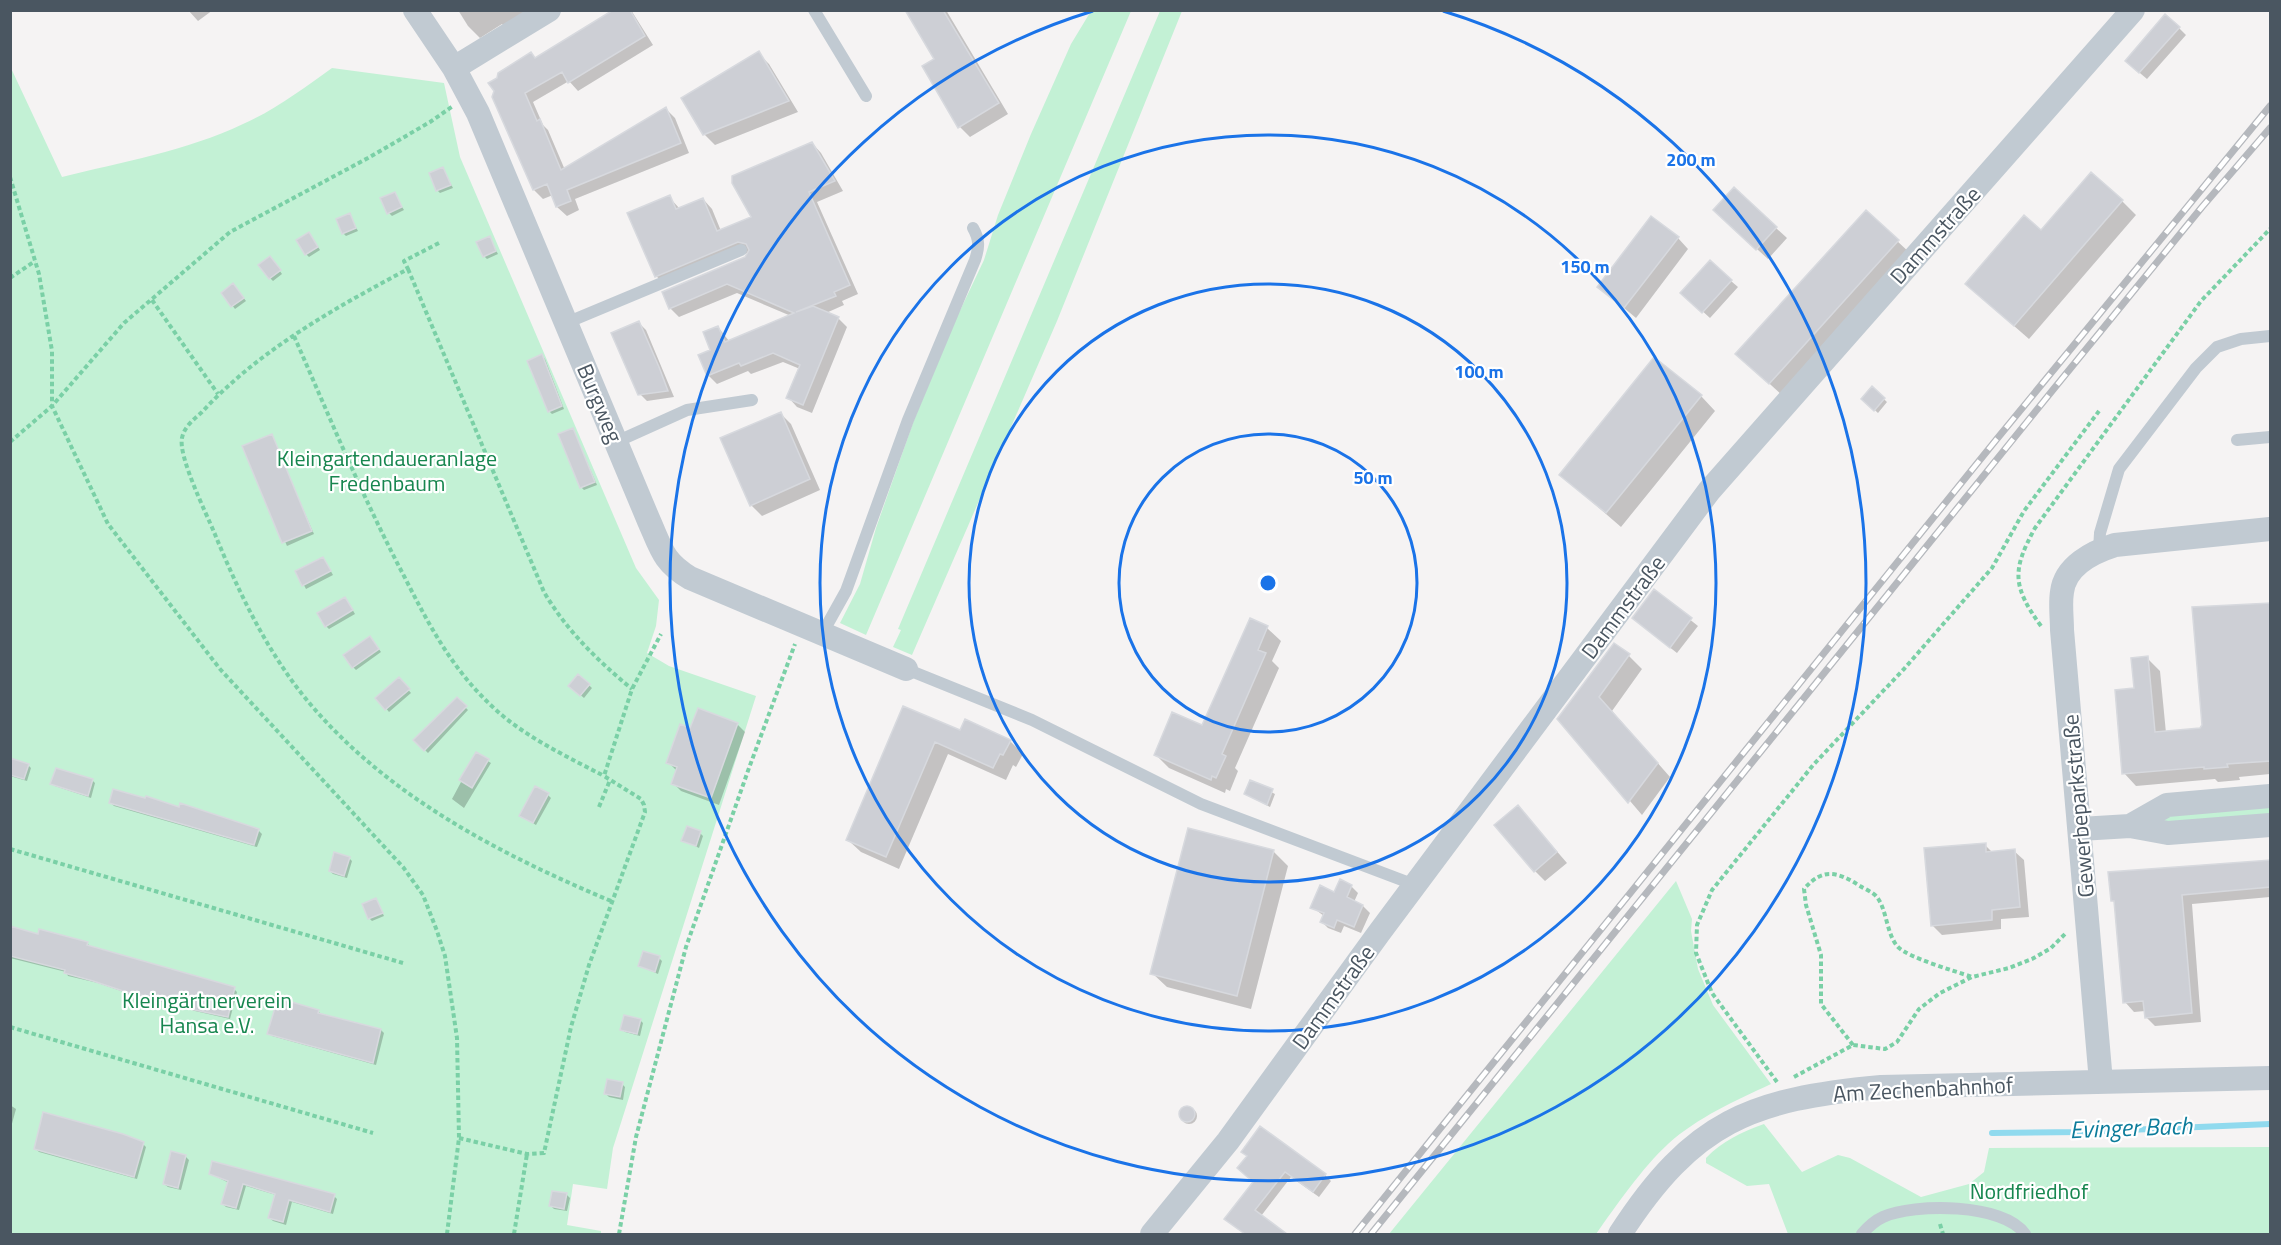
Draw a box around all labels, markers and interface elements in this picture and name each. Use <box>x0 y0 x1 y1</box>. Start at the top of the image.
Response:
text: 200 m <box>1666 146 1716 173</box>
street label: Dammstraße <box>1881 178 1989 292</box>
text: 150 m <box>1560 253 1610 280</box>
street label: Burgweg <box>568 358 632 448</box>
text: 100 m <box>1454 358 1504 385</box>
park label: Kleingartendaueranlage Fredenbaum <box>277 441 497 500</box>
text: 50 m <box>1353 464 1393 491</box>
street label: Dammstraße <box>1573 548 1673 666</box>
centre of rings <box>1258 573 1278 593</box>
street label: Gewerbeparkstraße <box>2053 713 2103 899</box>
street label: Dammstraße <box>1283 938 1383 1056</box>
park label: Kleingärtnerverein Hansa e.V. <box>122 983 292 1042</box>
street label: Am Zechenbahnhof <box>1832 1067 2015 1111</box>
water label: Evinger Bach <box>2069 1107 2194 1147</box>
park label: Nordfriedhof <box>1970 1174 2089 1208</box>

